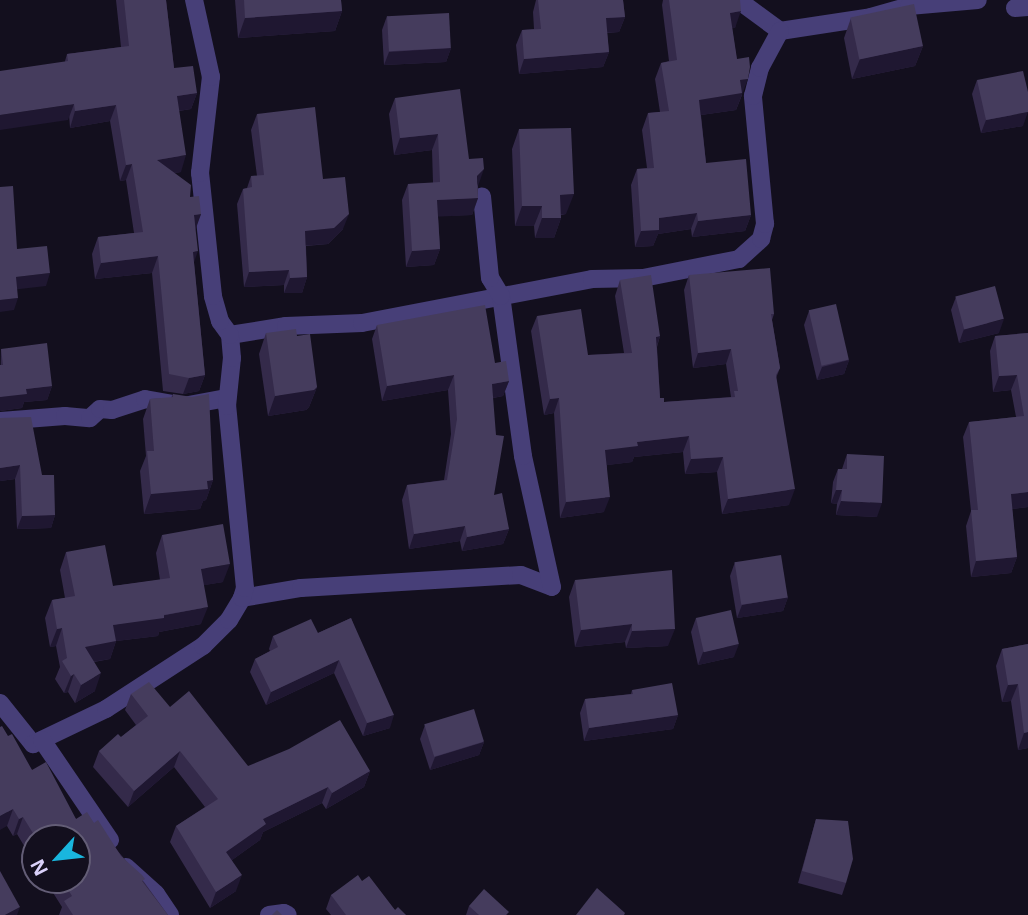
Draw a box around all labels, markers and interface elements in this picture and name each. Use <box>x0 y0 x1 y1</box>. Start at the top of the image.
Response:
north arrow <box>21 824 91 894</box>
text: N <box>24 855 54 880</box>

